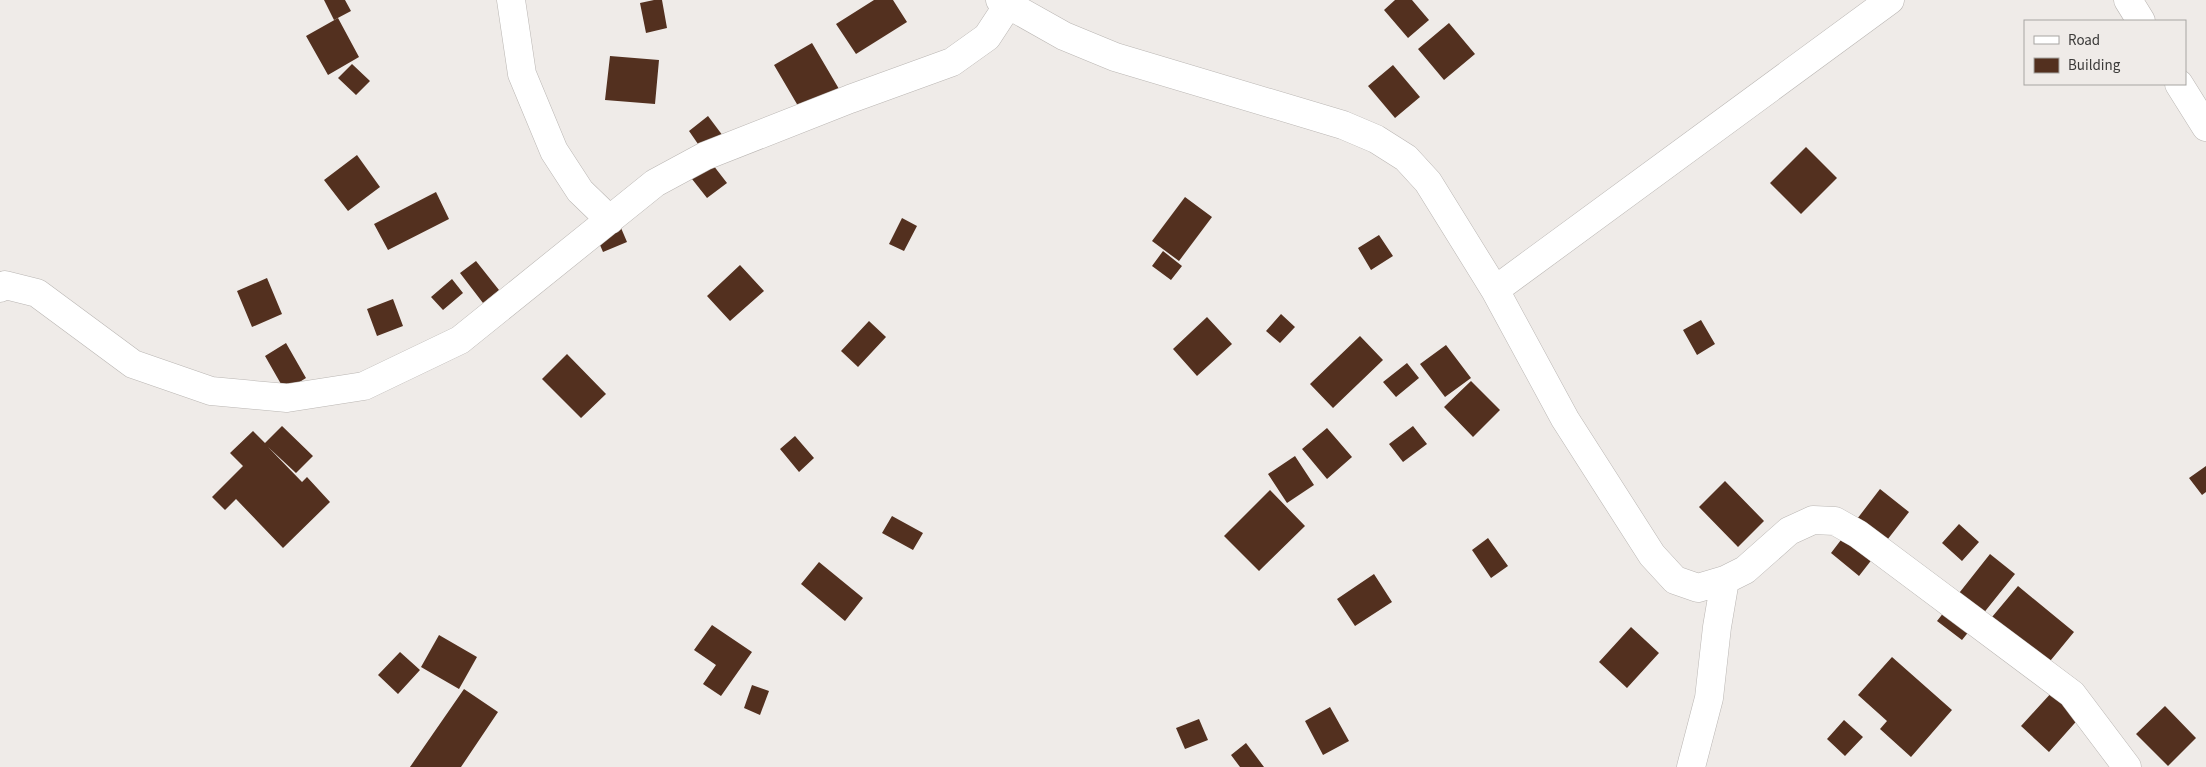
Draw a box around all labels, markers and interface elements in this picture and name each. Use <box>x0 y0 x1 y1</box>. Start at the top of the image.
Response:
legend <box>2024 20 2186 85</box>
text: Road <box>2068 30 2100 51</box>
text: Building <box>2068 55 2121 76</box>

